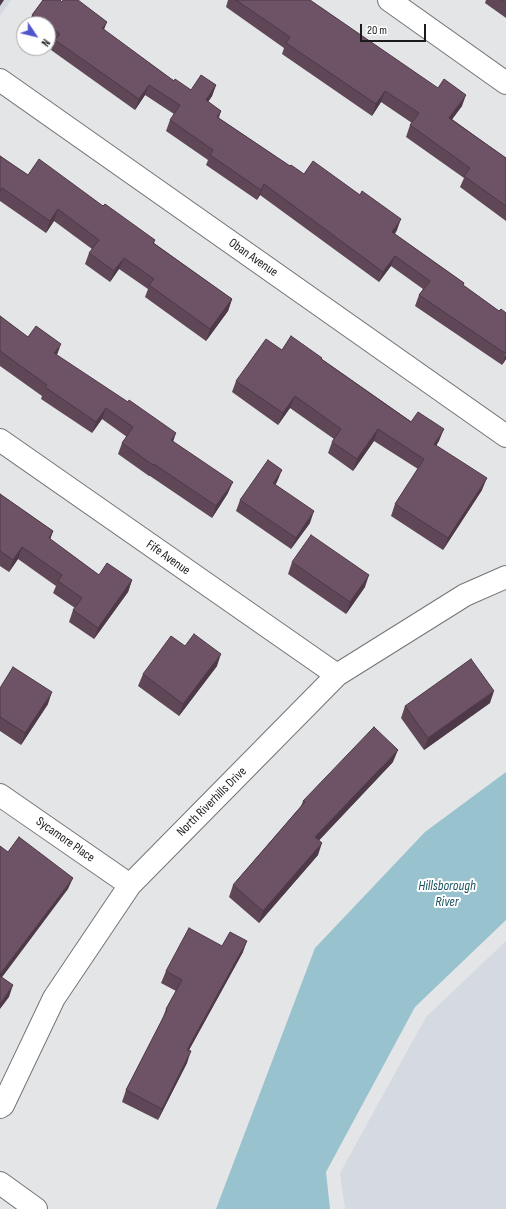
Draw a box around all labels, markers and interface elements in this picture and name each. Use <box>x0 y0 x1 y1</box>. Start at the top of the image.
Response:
north arrow <box>16 16 56 56</box>
scale bar <box>362 16 428 42</box>
text: 20 m <box>367 23 387 38</box>
text: N <box>38 36 52 49</box>
street label: Oban Avenue <box>226 235 280 281</box>
street label: Fife Avenue <box>143 537 193 579</box>
street label: North Riverhills Drive <box>174 764 250 840</box>
street label: Sycamore Place <box>33 814 97 866</box>
water label: Hillsborough River <box>418 878 476 910</box>

